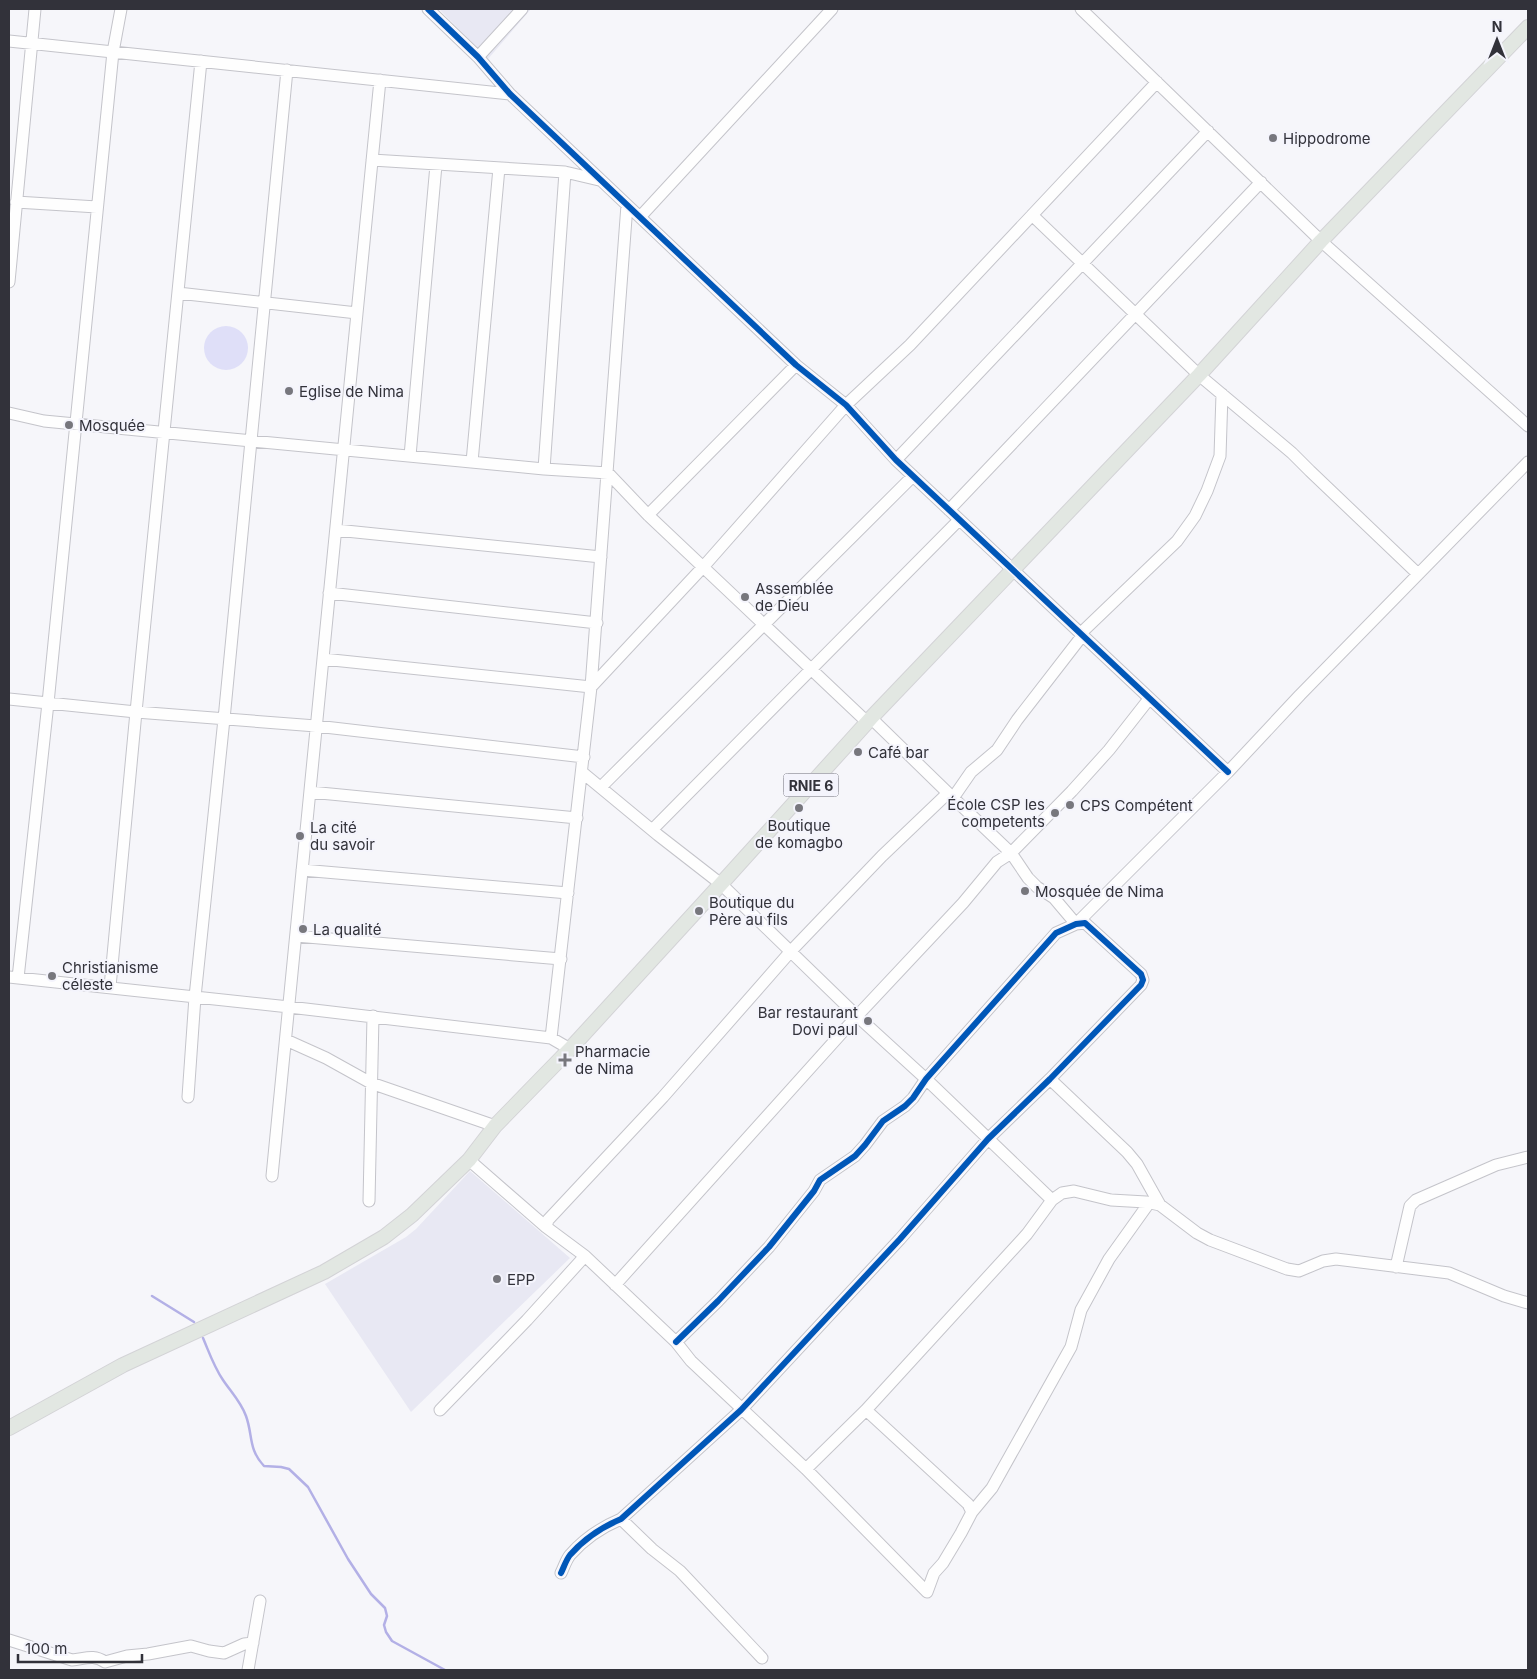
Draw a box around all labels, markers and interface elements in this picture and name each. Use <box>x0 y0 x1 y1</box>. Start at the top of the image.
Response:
north arrow <box>1472 15 1522 65</box>
text: N <box>1492 18 1502 35</box>
place label: Hippodrome <box>1283 129 1371 148</box>
marker: Hippodrome <box>1267 132 1279 144</box>
place label: Eglise de Nima <box>299 382 404 401</box>
marker: Eglise de Nima <box>283 385 295 397</box>
place label: Mosquée <box>79 416 145 435</box>
marker: Mosquée <box>63 419 75 431</box>
place label: Assemblée de Dieu <box>755 579 833 615</box>
marker: Assemblée de Dieu <box>739 591 751 603</box>
place label: Café bar <box>868 743 929 762</box>
marker: Café bar <box>852 746 864 758</box>
road number: RNIE 6 <box>784 774 838 796</box>
place label: École CSP les competents <box>947 795 1045 831</box>
place label: CPS Compétent <box>1080 796 1193 815</box>
marker: CPS Compétent <box>1064 799 1076 811</box>
marker: Boutique de komagbo <box>793 802 805 814</box>
marker: École CSP les competents <box>1049 807 1061 819</box>
place label: Boutique de komagbo <box>755 816 843 852</box>
place label: La cité du savoir <box>310 818 375 854</box>
marker: La cité du savoir <box>294 830 306 842</box>
place label: Mosquée de Nima <box>1035 882 1164 901</box>
marker: Mosquée de Nima <box>1019 885 1031 897</box>
place label: Boutique du Père au fils <box>709 893 794 929</box>
marker: Boutique du Père au fils <box>693 905 705 917</box>
place label: La qualité <box>313 920 381 939</box>
marker: La qualité <box>297 923 309 935</box>
place label: Christianisme céleste <box>62 958 159 994</box>
marker: Christianisme céleste <box>46 970 58 982</box>
place label: Bar restaurant Dovi paul <box>758 1003 858 1039</box>
marker: Bar restaurant Dovi paul <box>862 1015 874 1027</box>
place label: Pharmacie de Nima <box>575 1042 650 1078</box>
marker: Pharmacie de Nima <box>559 1054 571 1066</box>
place label: EPP <box>507 1270 535 1289</box>
marker: EPP <box>491 1273 503 1285</box>
scale bar <box>18 1632 141 1664</box>
text: 100 m <box>25 1639 67 1658</box>

